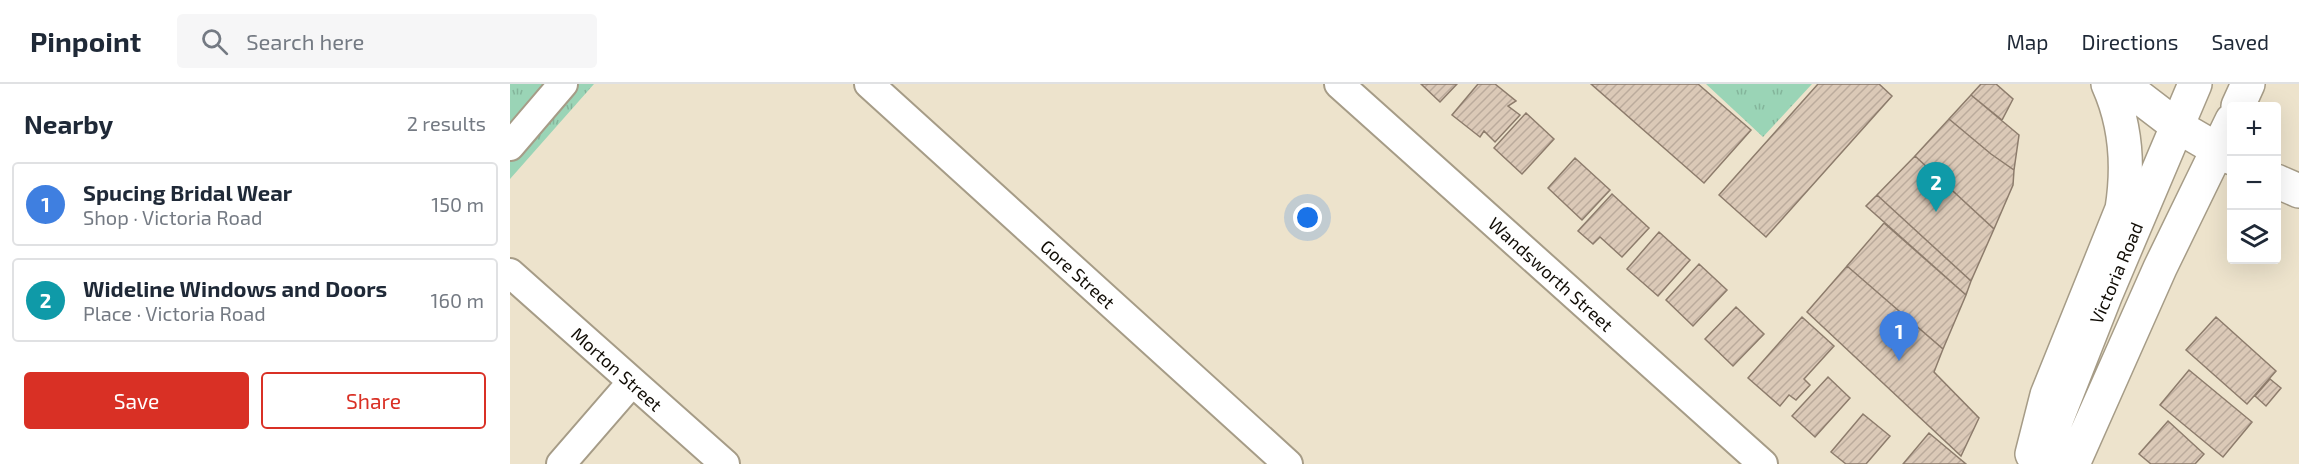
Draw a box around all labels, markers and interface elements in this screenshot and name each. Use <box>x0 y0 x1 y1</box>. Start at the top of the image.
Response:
search box <box>177 14 597 68</box>
text: Pinpoint <box>30 24 141 58</box>
icon: search <box>198 25 231 58</box>
text: Search here <box>246 28 364 54</box>
text: Map <box>2006 29 2049 54</box>
text: Directions <box>2082 29 2178 54</box>
text: Saved <box>2211 29 2269 54</box>
map controls <box>2227 102 2281 264</box>
button: + <box>2227 102 2281 156</box>
text: Nearby <box>24 108 113 139</box>
text: 2 results <box>407 111 486 135</box>
button: − <box>2227 156 2281 210</box>
pin: 2 <box>1916 162 1956 212</box>
text: Spucing Bridal Wear <box>83 179 292 205</box>
text: 1 <box>41 192 50 216</box>
text: 150 m <box>431 192 484 216</box>
your location <box>1293 203 1322 232</box>
text: Shop · Victoria Road <box>83 205 262 229</box>
button: layers <box>2227 210 2281 264</box>
street label: Wandsworth Street <box>1484 212 1618 336</box>
street label: Victoria Road <box>2085 219 2147 327</box>
street label: Gore Street <box>1036 235 1120 313</box>
text: Wideline Windows and Doors <box>83 275 387 301</box>
text: 2 <box>40 288 51 312</box>
text: 160 m <box>431 288 484 312</box>
text: Place · Victoria Road <box>83 301 266 325</box>
pin: 1 <box>1880 312 1918 361</box>
street label: Morton Street <box>567 322 667 416</box>
button: Save <box>24 372 249 429</box>
button: Share <box>261 372 486 429</box>

